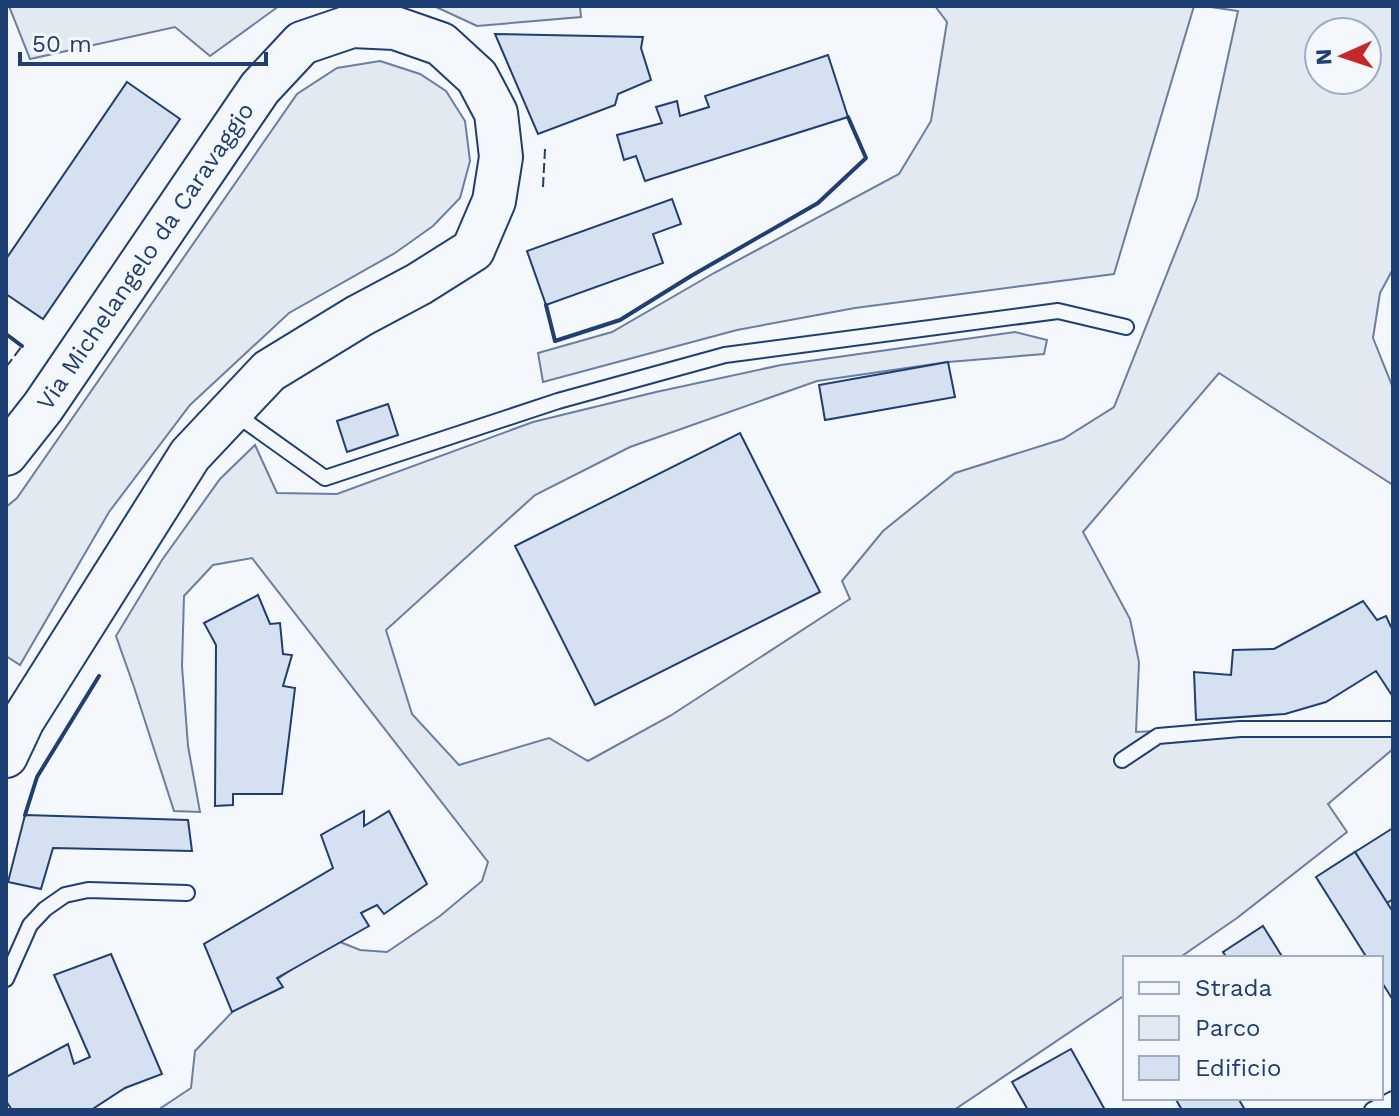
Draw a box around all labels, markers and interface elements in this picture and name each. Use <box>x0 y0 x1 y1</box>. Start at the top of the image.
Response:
scale bar <box>20 16 266 66</box>
north arrow <box>1303 16 1383 96</box>
text: 50 m <box>32 30 92 58</box>
text: N <box>1311 48 1336 66</box>
street label: Via Michelangelo da Caravaggio <box>31 97 260 415</box>
legend <box>1123 956 1383 1100</box>
text: Strada <box>1195 974 1272 1002</box>
text: Parco <box>1195 1014 1260 1042</box>
text: Edificio <box>1195 1054 1281 1082</box>

